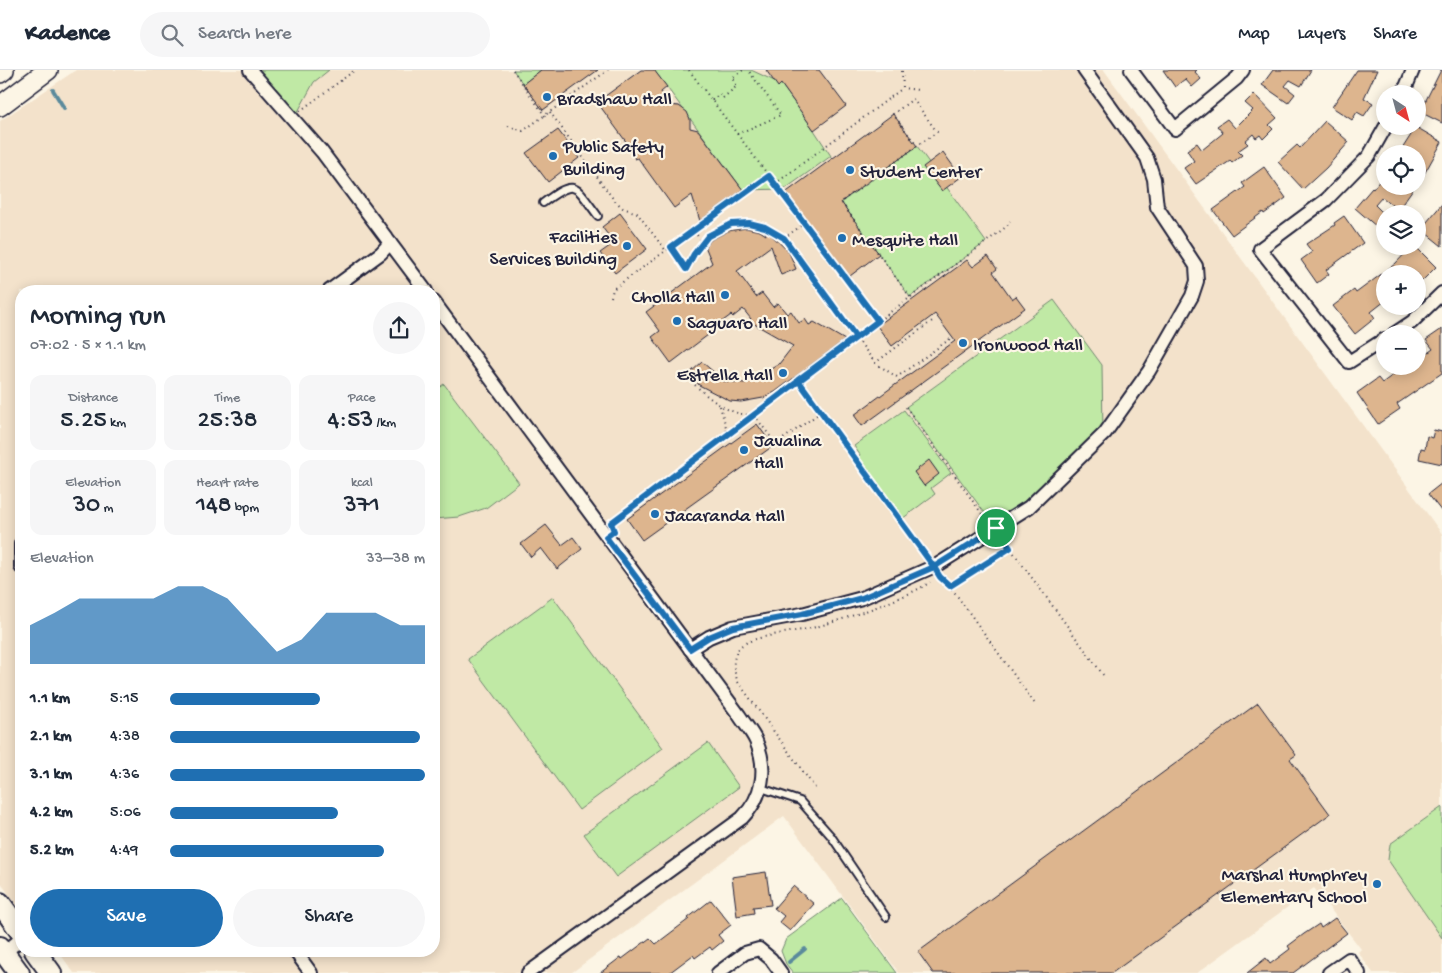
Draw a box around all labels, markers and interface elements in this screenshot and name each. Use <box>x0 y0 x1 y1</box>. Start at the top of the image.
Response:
search box <box>140 12 490 57</box>
text: Kadence <box>25 20 110 49</box>
icon: search <box>158 21 186 49</box>
text: Search here <box>198 23 292 46</box>
text: Map <box>1238 24 1270 45</box>
text: Layers <box>1298 24 1345 45</box>
text: Share <box>1373 24 1417 45</box>
north arrow <box>1376 85 1426 135</box>
map controls <box>1376 85 1426 375</box>
place label: Bradshaw Hall <box>556 89 672 112</box>
marker: Bradshaw Hall <box>541 91 553 103</box>
place label: Public Safety Building <box>562 137 664 182</box>
button: locate <box>1376 145 1426 195</box>
marker: Public Safety Building <box>547 150 559 162</box>
place label: Student Center <box>860 162 983 185</box>
marker: Student Center <box>844 164 856 176</box>
button: layers <box>1376 205 1426 255</box>
place label: Facilities Services Building <box>489 227 618 272</box>
place label: Mesquite Hall <box>852 230 958 253</box>
marker: Mesquite Hall <box>836 232 848 244</box>
marker: Facilities Services Building <box>621 240 633 252</box>
button: + <box>1376 265 1426 315</box>
place label: Cholla Hall <box>631 287 715 310</box>
marker: Cholla Hall <box>719 289 731 301</box>
text: Morning run <box>30 301 165 334</box>
button: share <box>373 302 425 354</box>
place label: Saguaro Hall <box>687 313 787 336</box>
marker: Saguaro Hall <box>671 315 683 327</box>
button: − <box>1376 325 1426 375</box>
place label: Ironwood Hall <box>973 335 1083 358</box>
text: 07:02 · 5 × 1.1 km <box>30 337 146 356</box>
marker: Ironwood Hall <box>957 337 969 349</box>
place label: Estrella Hall <box>677 365 773 388</box>
marker: Estrella Hall <box>777 367 789 379</box>
text: Distance <box>68 390 118 407</box>
text: Time <box>215 390 240 407</box>
text: Pace <box>348 390 376 407</box>
text: 5.25 <box>60 407 107 436</box>
text: 25:38 <box>198 407 257 436</box>
text: 4:53 <box>327 407 373 436</box>
text: km <box>107 415 126 432</box>
text: /km <box>373 415 396 432</box>
place label: Javalina Hall <box>754 431 823 476</box>
marker: Javalina Hall <box>738 444 750 456</box>
text: Elevation <box>65 475 121 492</box>
text: Heart rate <box>196 475 259 492</box>
text: kcal <box>351 475 373 492</box>
text: 30 <box>73 492 100 521</box>
text: 148 <box>196 492 232 521</box>
text: 371 <box>344 492 380 521</box>
text: m <box>100 500 113 517</box>
text: bpm <box>232 500 259 517</box>
place label: Jacaranda Hall <box>665 506 785 529</box>
pin <box>975 507 1017 549</box>
marker: Jacaranda Hall <box>649 508 661 520</box>
icon: arrive <box>982 514 1010 542</box>
text: Elevation <box>30 550 94 569</box>
text: 33–38 m <box>366 550 425 569</box>
text: 1.1 km <box>30 690 70 709</box>
text: 5:15 <box>110 690 138 709</box>
text: 2.1 km <box>30 728 72 747</box>
text: 4:38 <box>110 728 140 747</box>
text: 3.1 km <box>30 766 72 785</box>
text: 4:36 <box>110 766 139 785</box>
text: 4.2 km <box>30 804 73 823</box>
text: 5:06 <box>110 804 141 823</box>
text: 5.2 km <box>30 842 74 861</box>
text: 4:49 <box>110 842 138 861</box>
place label: Marshal Humphrey Elementary School <box>1221 865 1368 910</box>
marker: Marshal Humphrey Elementary School <box>1371 878 1383 890</box>
button: Save <box>30 889 223 947</box>
button: Share <box>233 889 425 947</box>

